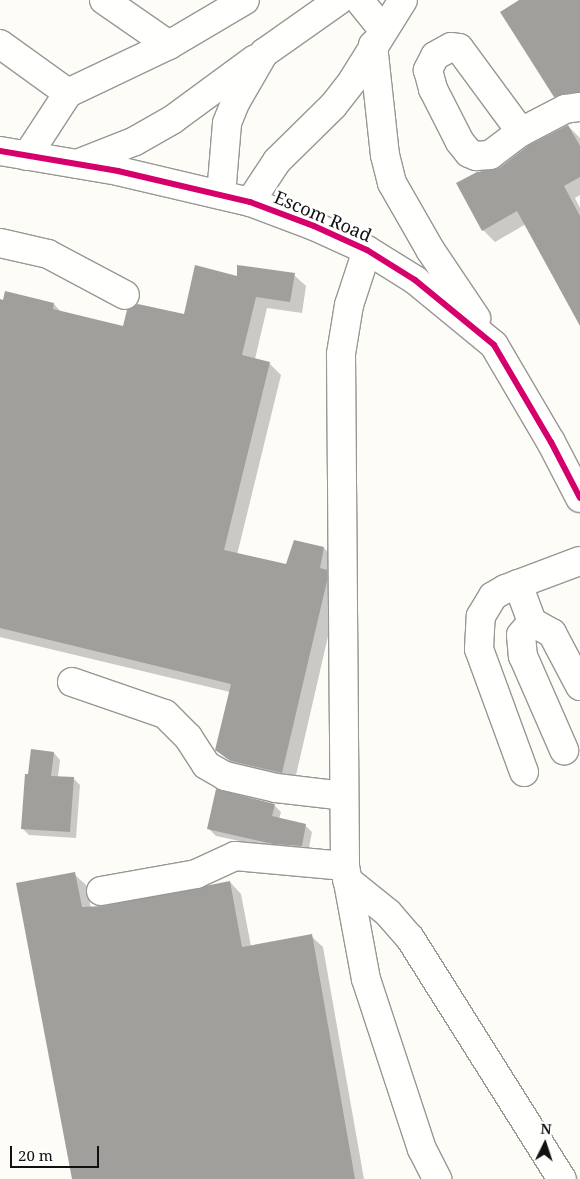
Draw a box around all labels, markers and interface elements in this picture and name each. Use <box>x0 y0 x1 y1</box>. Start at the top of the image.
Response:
street label: Escom Road <box>271 186 375 246</box>
north arrow <box>520 1119 570 1169</box>
text: N <box>540 1119 552 1138</box>
scale bar <box>12 1136 101 1168</box>
text: 20 m <box>18 1145 53 1165</box>

